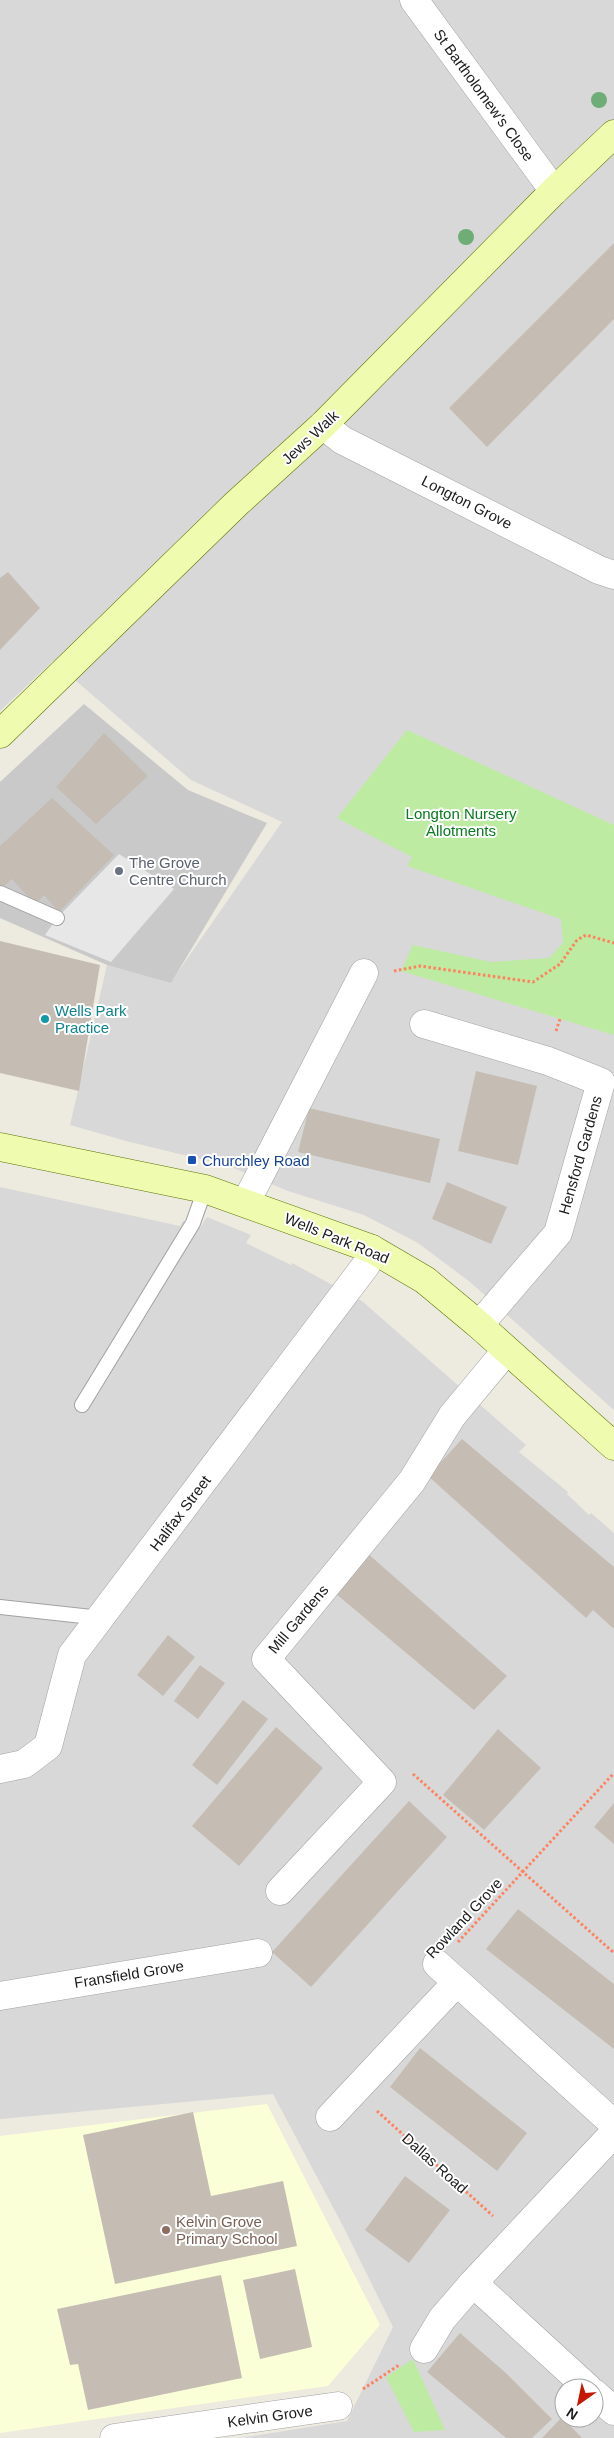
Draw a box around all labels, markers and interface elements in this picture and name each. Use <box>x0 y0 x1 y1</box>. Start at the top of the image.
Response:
street label: St Bartholomew's Close <box>430 26 538 164</box>
street label: Jews Walk <box>278 406 342 467</box>
street label: Longton Grove <box>419 472 515 532</box>
park label: Longton Nursery Allotments <box>406 805 517 839</box>
place label: The Grove Centre Church <box>129 854 227 888</box>
marker: The Grove Centre Church <box>113 865 125 877</box>
place label: Wells Park Practice <box>55 1002 127 1036</box>
marker: Wells Park Practice <box>39 1013 51 1025</box>
street label: Hensford Gardens <box>555 1094 605 1216</box>
place label: Churchley Road <box>202 1152 310 1169</box>
marker: Churchley Road <box>186 1154 198 1166</box>
street label: Wells Park Road <box>282 1209 392 1267</box>
street label: Halifax Street <box>146 1471 214 1554</box>
street label: Mill Gardens <box>264 1581 332 1657</box>
street label: Rowland Grove <box>423 1874 505 1962</box>
street label: Fransfield Grove <box>73 1957 185 1991</box>
street label: Dallas Road <box>399 2129 471 2197</box>
place label: Kelvin Grove Primary School <box>176 2213 278 2247</box>
marker: Kelvin Grove Primary School <box>160 2224 172 2236</box>
north arrow <box>554 2378 604 2428</box>
street label: Kelvin Grove <box>226 2402 314 2430</box>
text: N <box>563 2404 581 2423</box>

